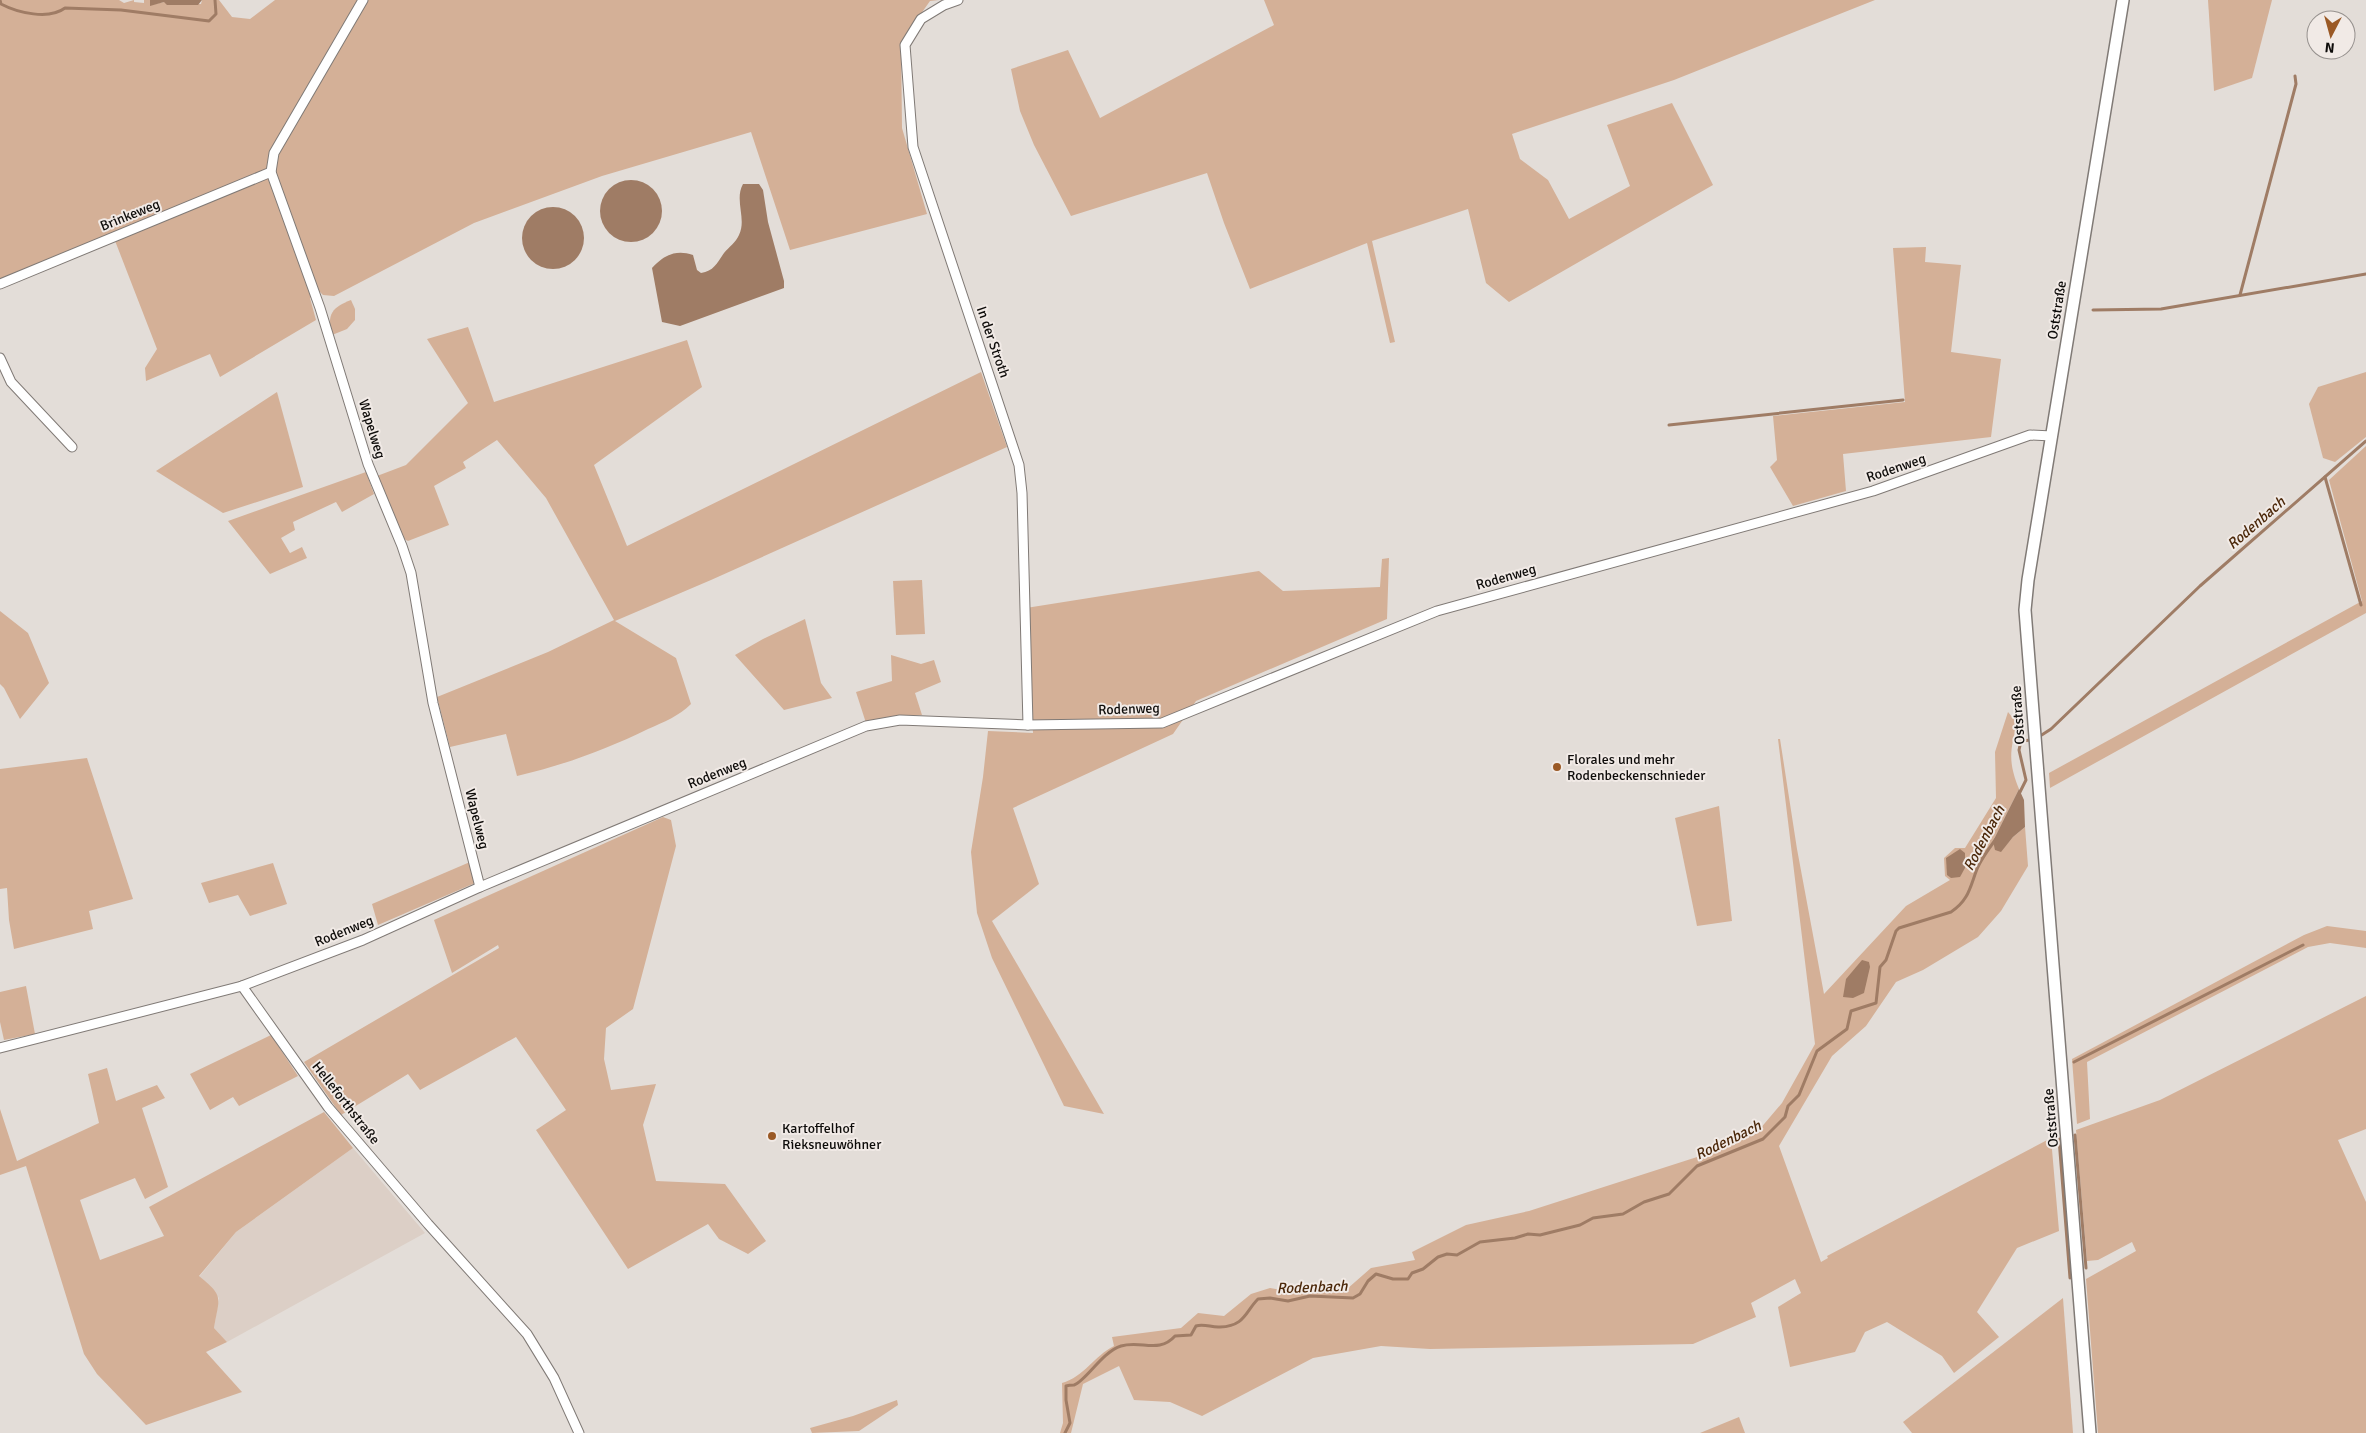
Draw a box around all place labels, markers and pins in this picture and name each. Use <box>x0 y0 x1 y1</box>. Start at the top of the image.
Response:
place label: Florales und mehr Rodenbeckenschnieder <box>1567 751 1706 784</box>
marker: Florales und mehr Rodenbeckenschnieder <box>1551 761 1563 773</box>
place label: Kartoffelhof Rieksneuwöhner <box>782 1120 882 1153</box>
marker: Kartoffelhof Rieksneuwöhner <box>766 1130 778 1142</box>

